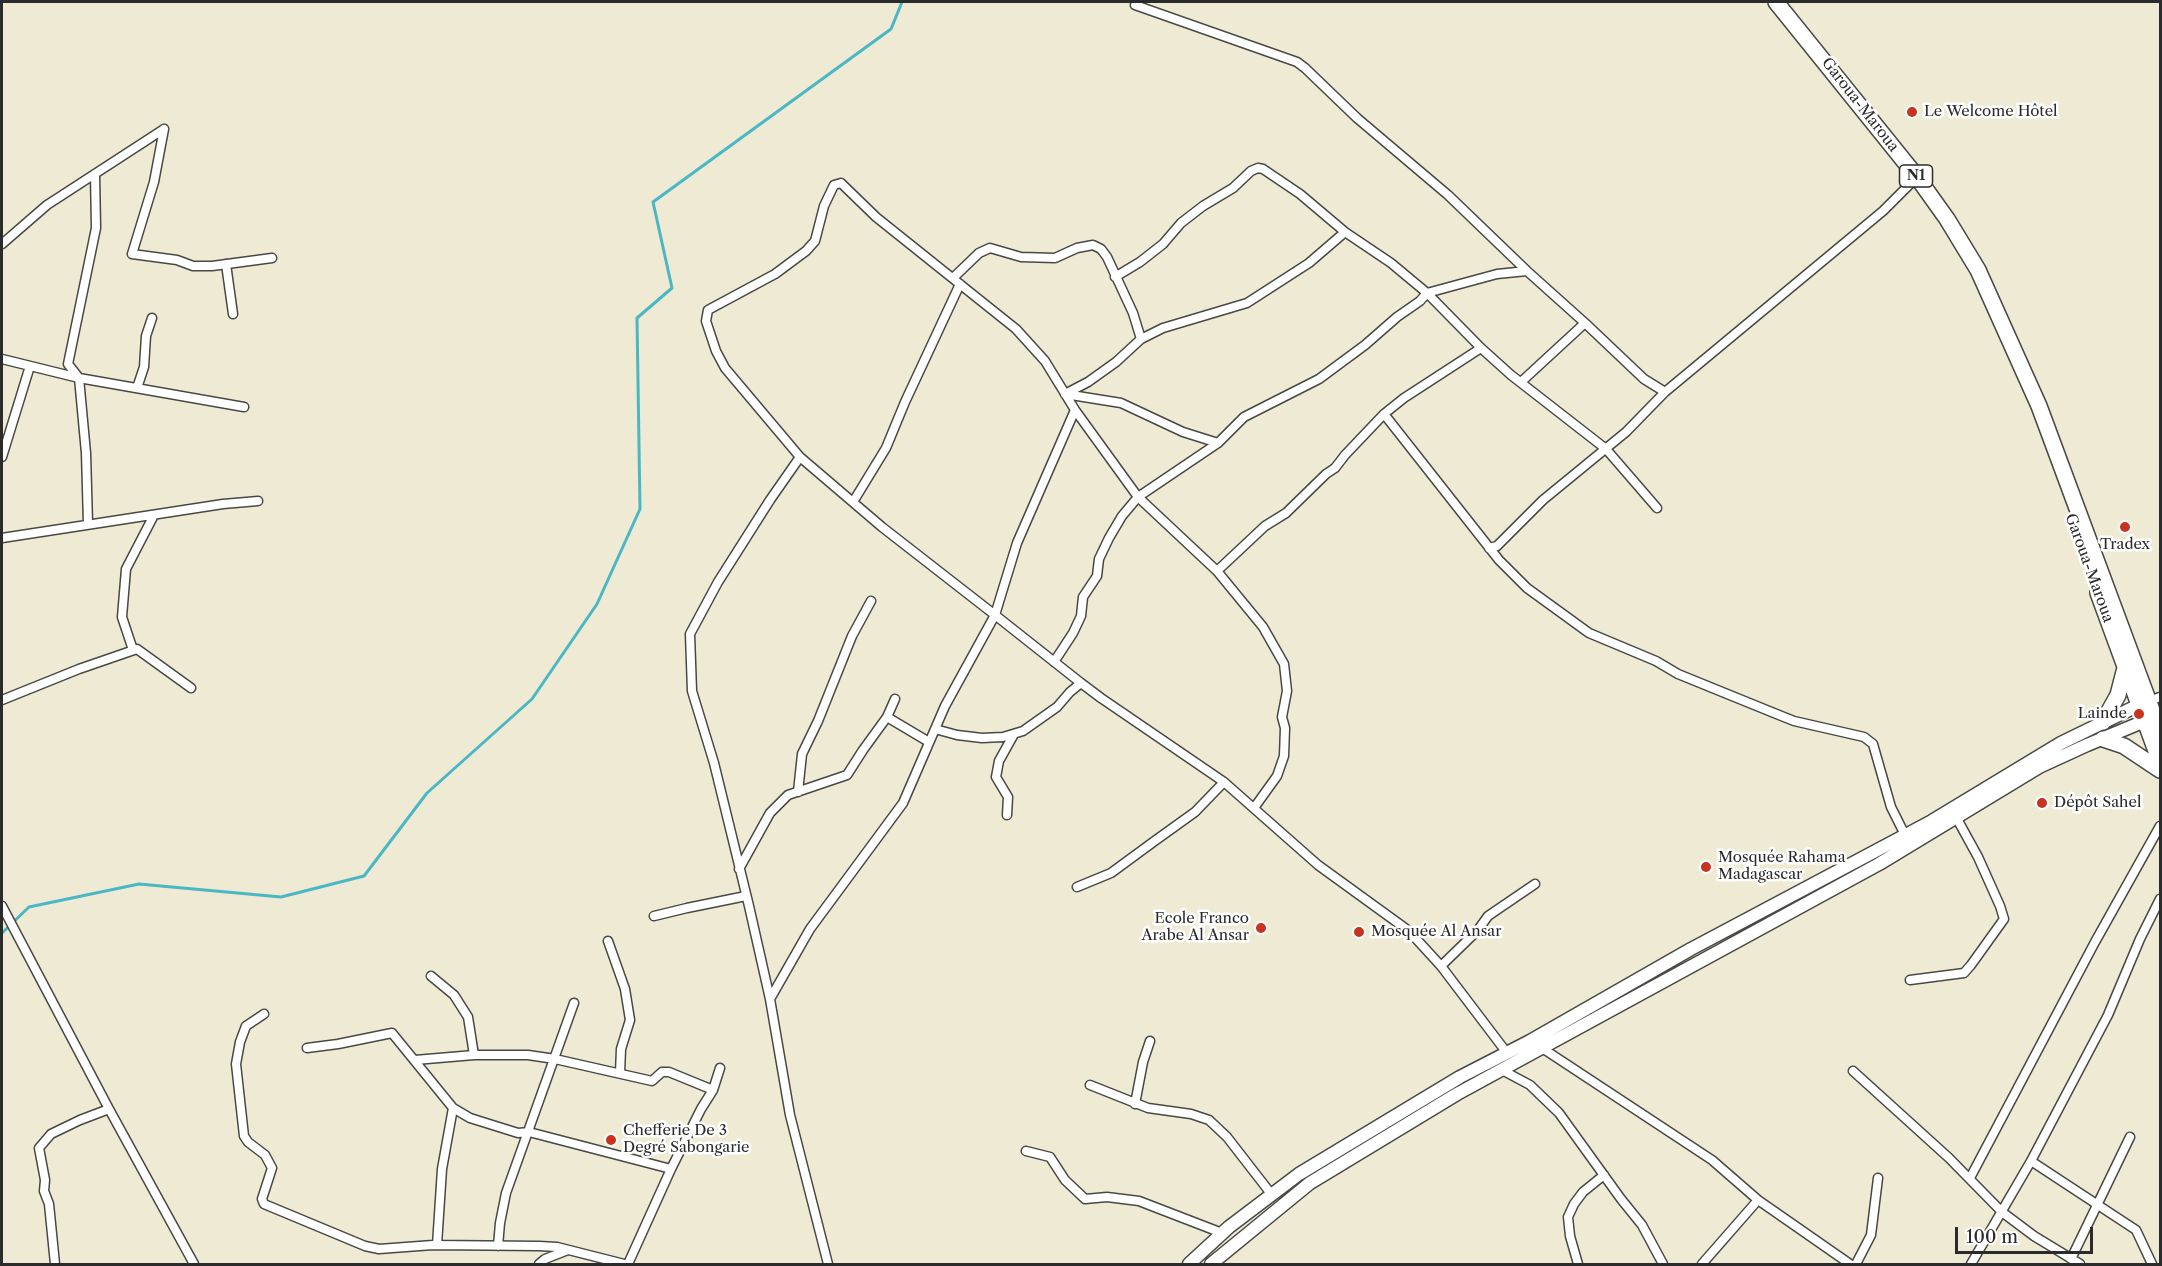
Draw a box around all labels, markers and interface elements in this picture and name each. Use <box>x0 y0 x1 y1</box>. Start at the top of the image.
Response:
street label: Garoua-Maroua <box>1818 54 1902 156</box>
place label: Le Welcome Hôtel <box>1924 103 2058 121</box>
marker: Le Welcome Hôtel <box>1905 105 1919 119</box>
road number: N1 <box>1900 165 1932 187</box>
street label: Garoua-Maroua <box>2061 511 2117 625</box>
marker: Tradex <box>2118 520 2132 534</box>
place label: Tradex <box>2100 536 2150 554</box>
place label: Lainde <box>2078 705 2127 723</box>
marker: Lainde <box>2132 707 2146 721</box>
place label: Dépôt Sahel <box>2054 794 2141 812</box>
marker: Dépôt Sahel <box>2035 796 2049 810</box>
place label: Mosquée Rahama Madagascar <box>1718 849 1846 884</box>
marker: Mosquée Rahama Madagascar <box>1699 860 1713 874</box>
place label: Ecole Franco Arabe Al Ansar <box>1141 910 1249 945</box>
marker: Ecole Franco Arabe Al Ansar <box>1254 921 1268 935</box>
place label: Mosquée Al Ansar <box>1371 923 1501 941</box>
marker: Mosquée Al Ansar <box>1352 925 1366 939</box>
place label: Chefferie De 3 Degré Sabongarie <box>623 1122 750 1157</box>
marker: Chefferie De 3 Degré Sabongarie <box>604 1133 618 1147</box>
scale bar <box>1958 1215 2096 1253</box>
text: 100 m <box>1966 1226 2018 1248</box>

